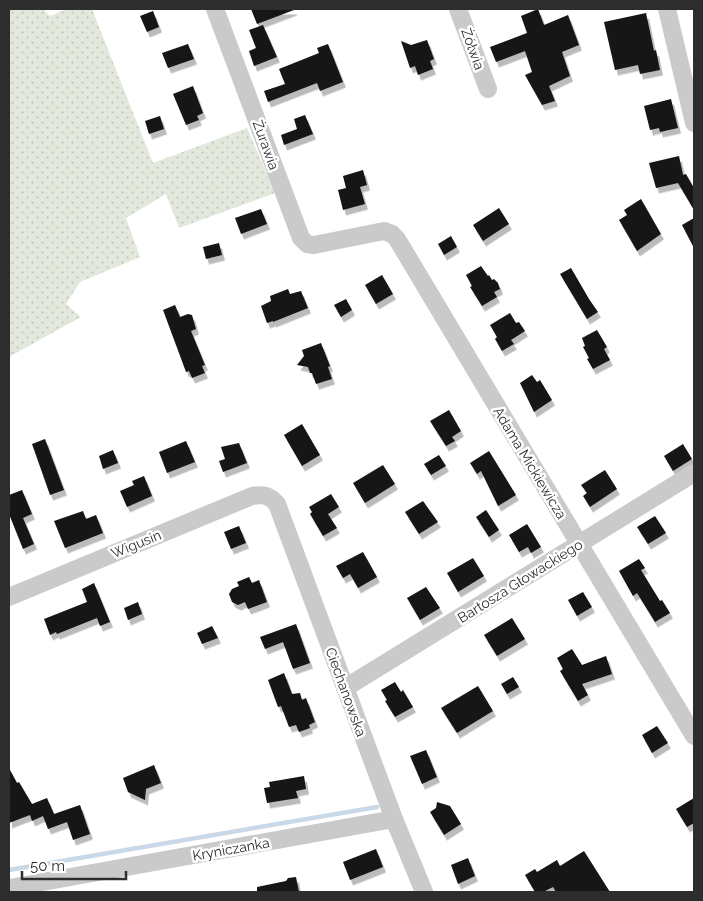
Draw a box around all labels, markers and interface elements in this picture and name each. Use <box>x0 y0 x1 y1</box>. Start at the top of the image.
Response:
street label: Żółwia <box>458 25 490 72</box>
street label: Żurawia <box>250 117 284 172</box>
street label: Adama Mickiewicza <box>490 404 570 522</box>
street label: Wigusin <box>109 527 163 561</box>
street label: Bartosza Głowackiego <box>455 536 585 626</box>
street label: Ciechanowska <box>322 645 370 739</box>
street label: Kryniczanka <box>191 834 271 864</box>
scale bar <box>22 848 126 880</box>
text: 50 m <box>30 857 65 875</box>

